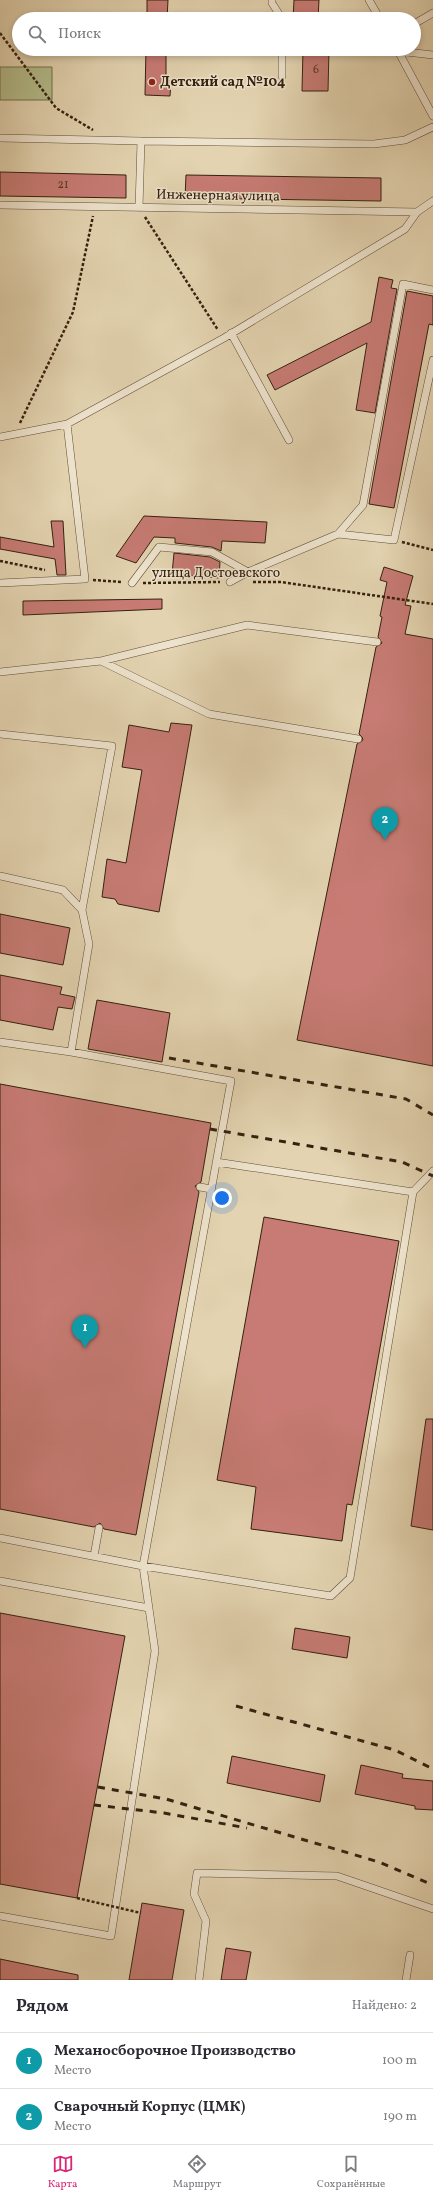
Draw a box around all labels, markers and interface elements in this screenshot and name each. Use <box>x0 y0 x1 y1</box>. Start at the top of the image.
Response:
search box <box>12 12 421 56</box>
icon: search <box>26 23 48 45</box>
text: Поиск <box>58 24 101 45</box>
house number: 6 <box>313 62 319 78</box>
place label: Детский сад №104 <box>160 73 286 92</box>
marker: Детский сад №104 <box>147 77 157 87</box>
house number: 21 <box>57 177 69 193</box>
street label: Инженерная улица <box>156 185 280 207</box>
street label: улица Достоевского <box>152 564 280 583</box>
pin: 2 <box>372 807 398 840</box>
your location <box>212 1188 232 1208</box>
pin: 1 <box>72 1315 98 1348</box>
text: Рядом <box>16 1995 69 2018</box>
text: Найдено: 2 <box>352 1997 417 2015</box>
text: Механосборочное Производство <box>54 2041 296 2062</box>
text: 1 <box>26 2052 32 2070</box>
text: 100 m <box>382 2052 417 2070</box>
text: Место <box>54 2062 91 2080</box>
text: Сварочный Корпус (ЦМК) <box>54 2097 245 2118</box>
text: 2 <box>26 2108 32 2126</box>
text: 190 m <box>383 2108 417 2126</box>
text: Место <box>54 2118 91 2136</box>
tab: Карта <box>48 2153 78 2192</box>
tab: Маршрут <box>173 2153 221 2192</box>
tab: Сохранённые <box>317 2153 385 2192</box>

